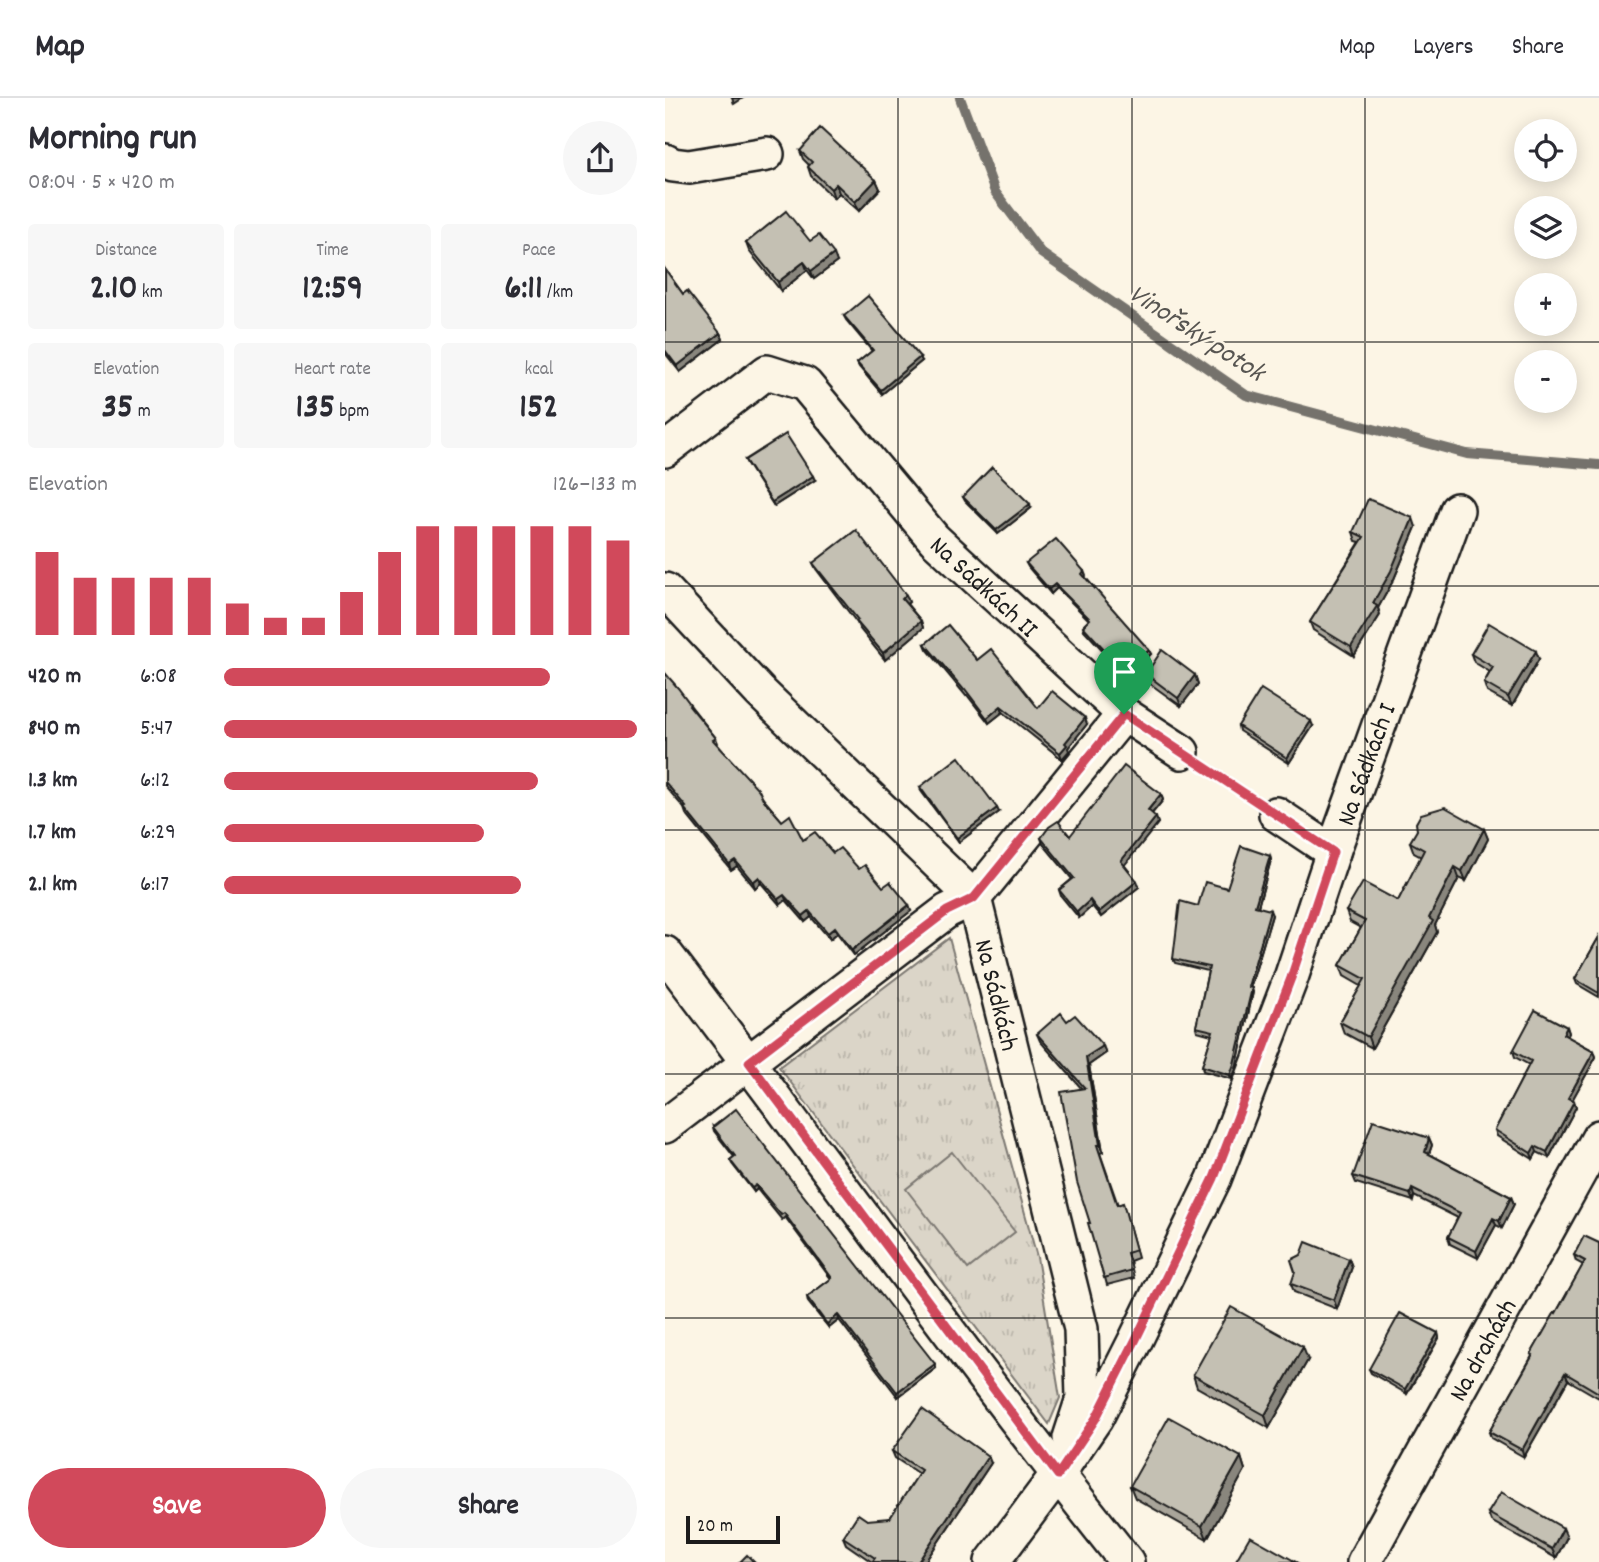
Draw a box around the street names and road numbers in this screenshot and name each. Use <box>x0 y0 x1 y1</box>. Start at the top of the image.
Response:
street label: Na Sádkách II <box>920 529 1045 648</box>
street label: Na Sádkách I <box>1329 699 1407 831</box>
street label: Na Sádkách <box>963 936 1026 1055</box>
street label: Na drahách <box>1441 1293 1528 1409</box>

